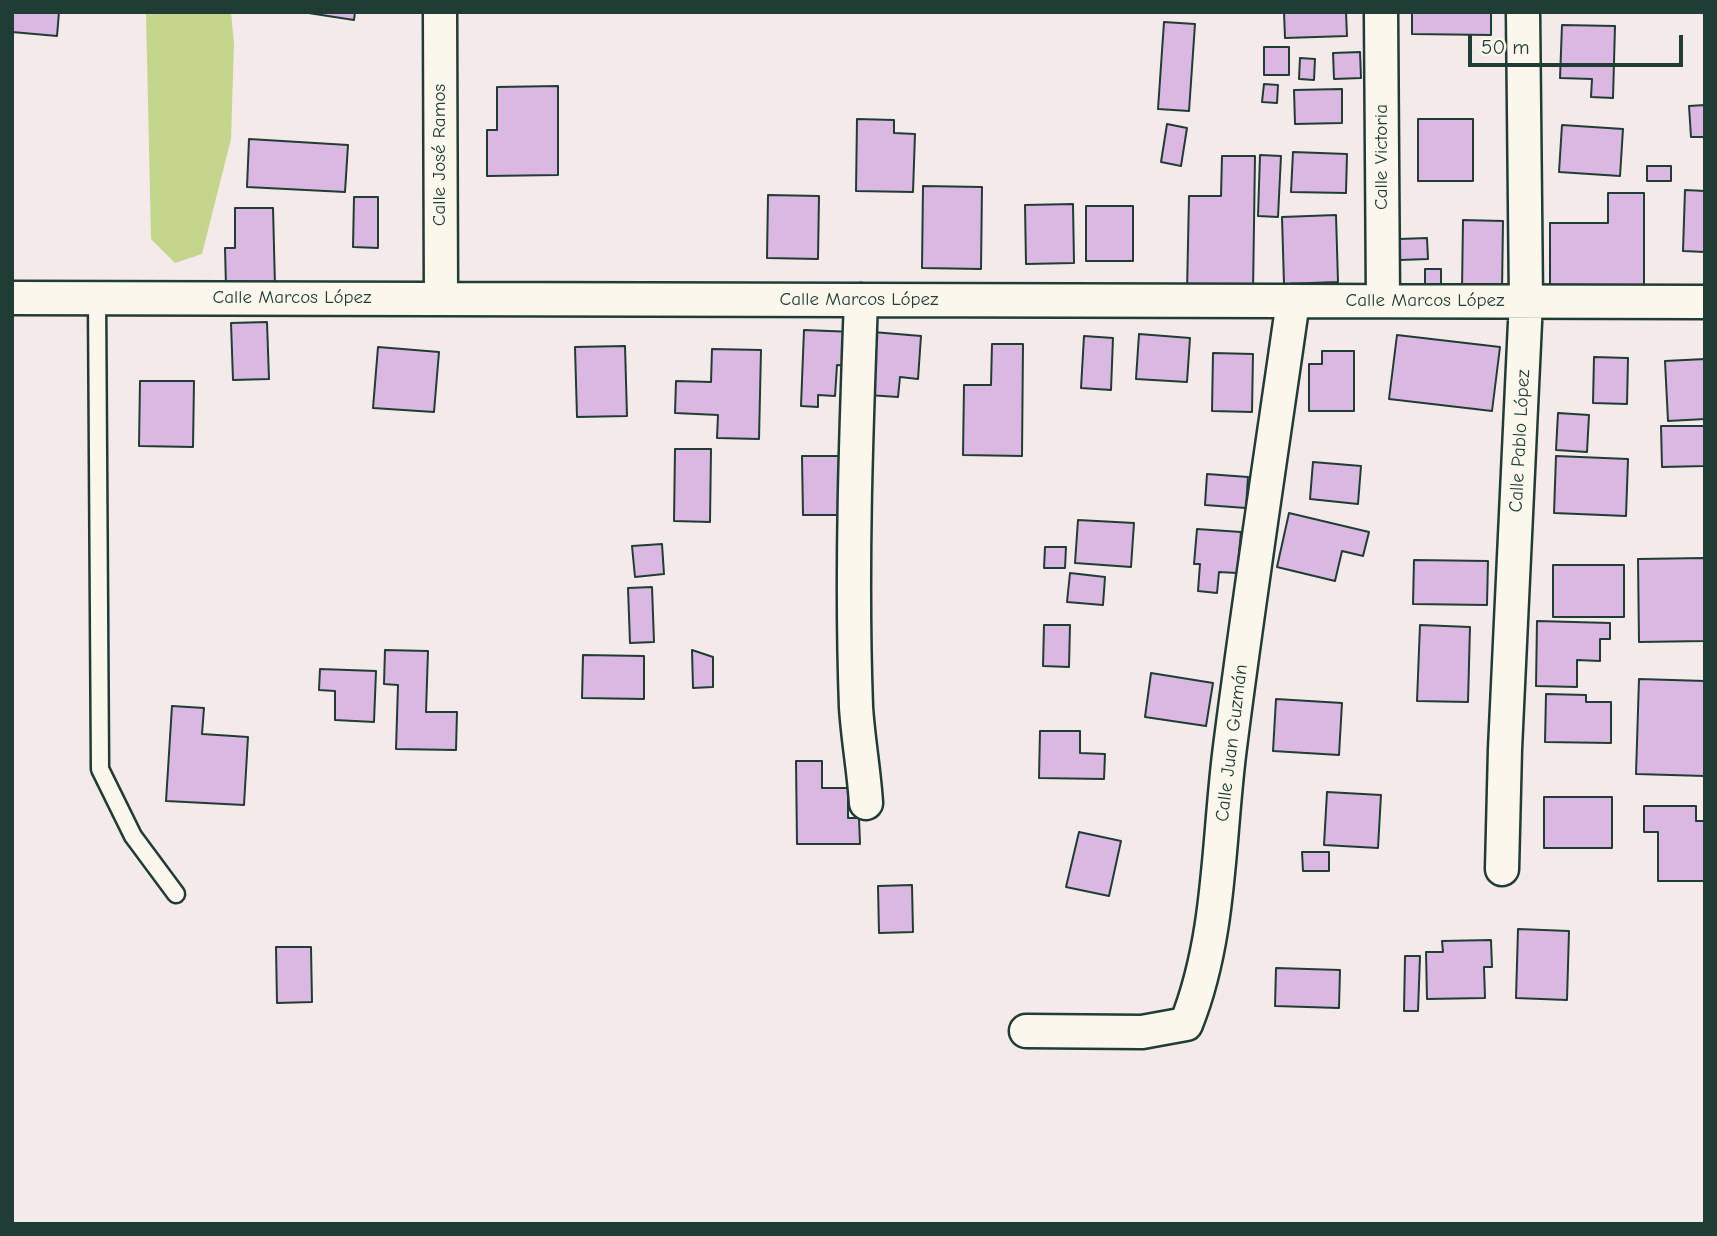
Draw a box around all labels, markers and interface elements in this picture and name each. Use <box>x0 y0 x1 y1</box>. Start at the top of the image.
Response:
scale bar <box>1472 21 1687 65</box>
text: 50 m <box>1481 35 1530 59</box>
street label: Calle José Ramos <box>429 84 451 226</box>
street label: Calle Victoria <box>1371 104 1393 210</box>
street label: Calle Marcos López <box>213 287 371 309</box>
street label: Calle Marcos López <box>780 289 938 311</box>
street label: Calle Marcos López <box>1346 290 1504 312</box>
street label: Calle Pablo López <box>1505 369 1535 513</box>
street label: Calle Juan Guzmán <box>1211 663 1253 823</box>

